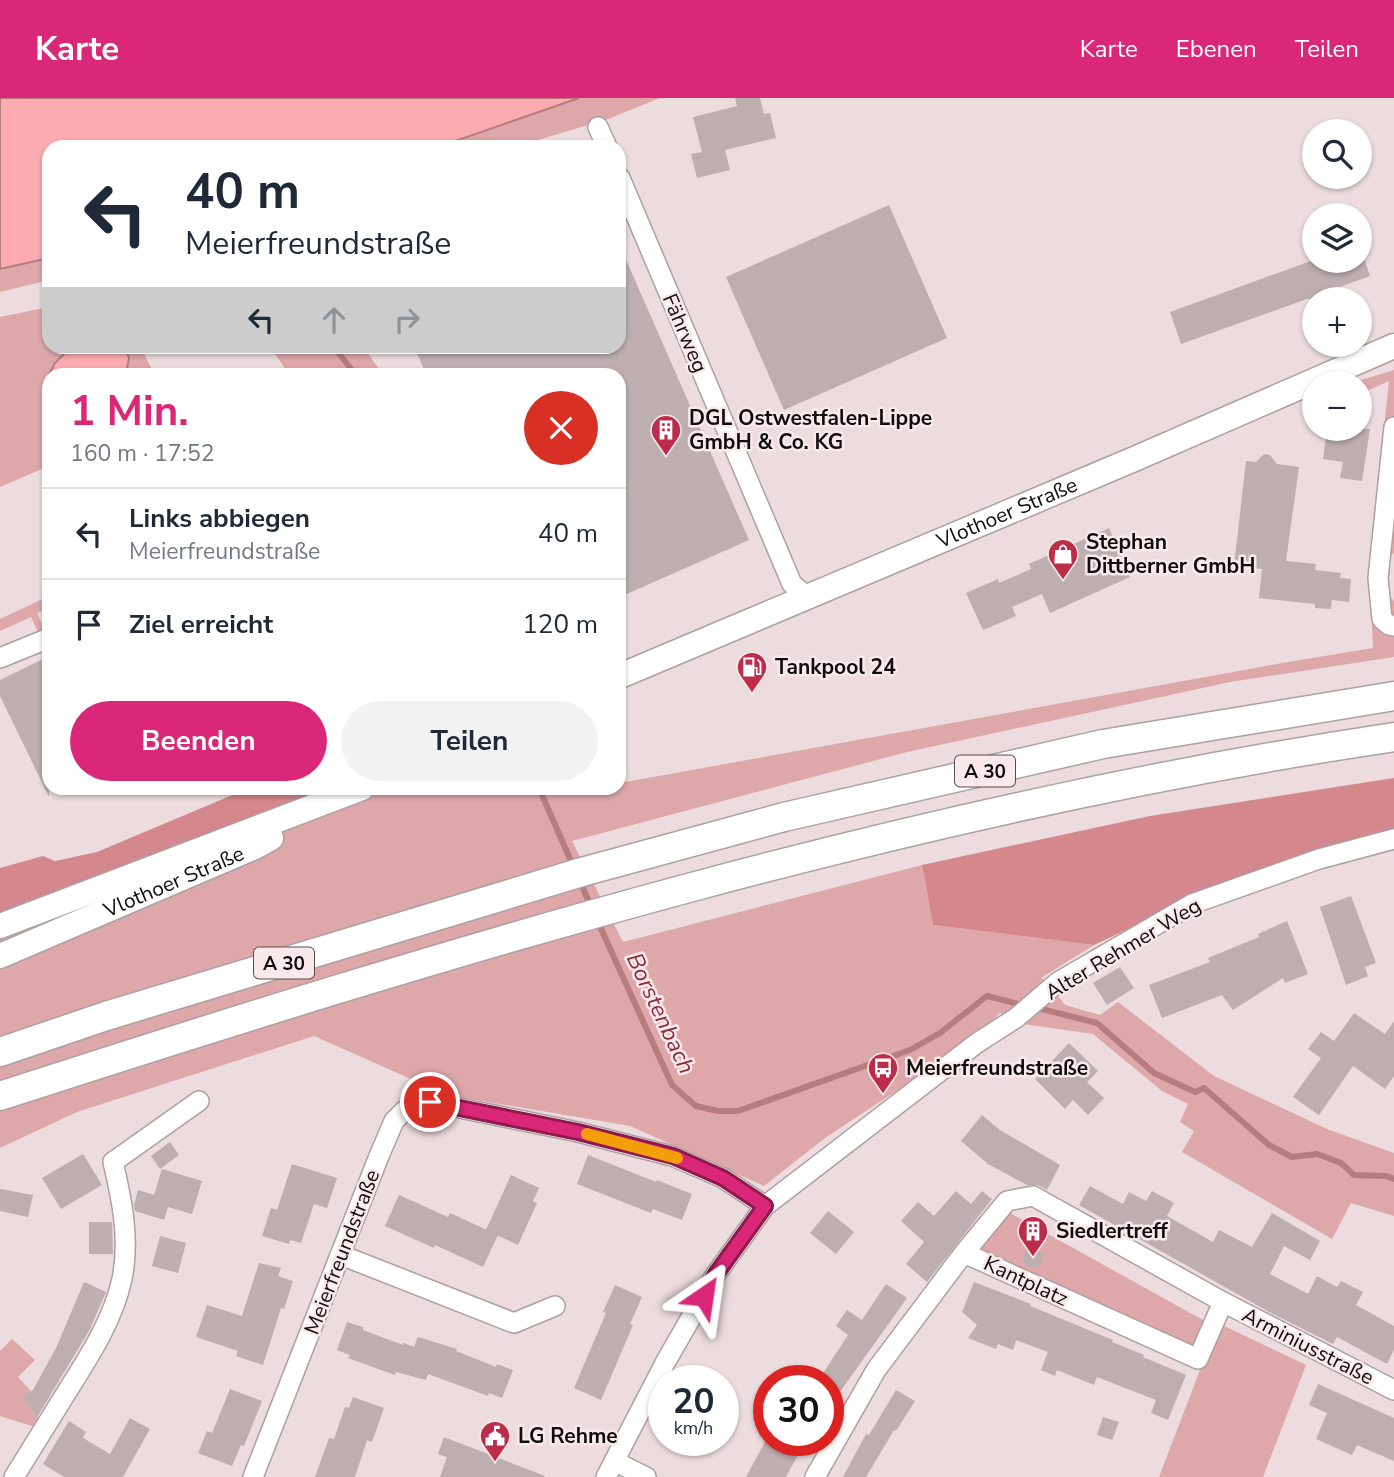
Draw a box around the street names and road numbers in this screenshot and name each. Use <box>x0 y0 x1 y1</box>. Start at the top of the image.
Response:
street label: Fährweg <box>656 289 714 377</box>
street label: Vlothoer Straße <box>931 471 1082 555</box>
road number: A 30 <box>955 756 1015 786</box>
street label: Vlothoer Straße <box>98 839 248 925</box>
street label: Alter Rehmer Weg <box>1040 891 1206 1007</box>
road number: A 30 <box>254 948 314 978</box>
street label: Meierfreundstraße <box>298 1165 386 1339</box>
street label: Kantplatz <box>979 1249 1073 1313</box>
street label: Arminiusstraße <box>1237 1301 1379 1391</box>

